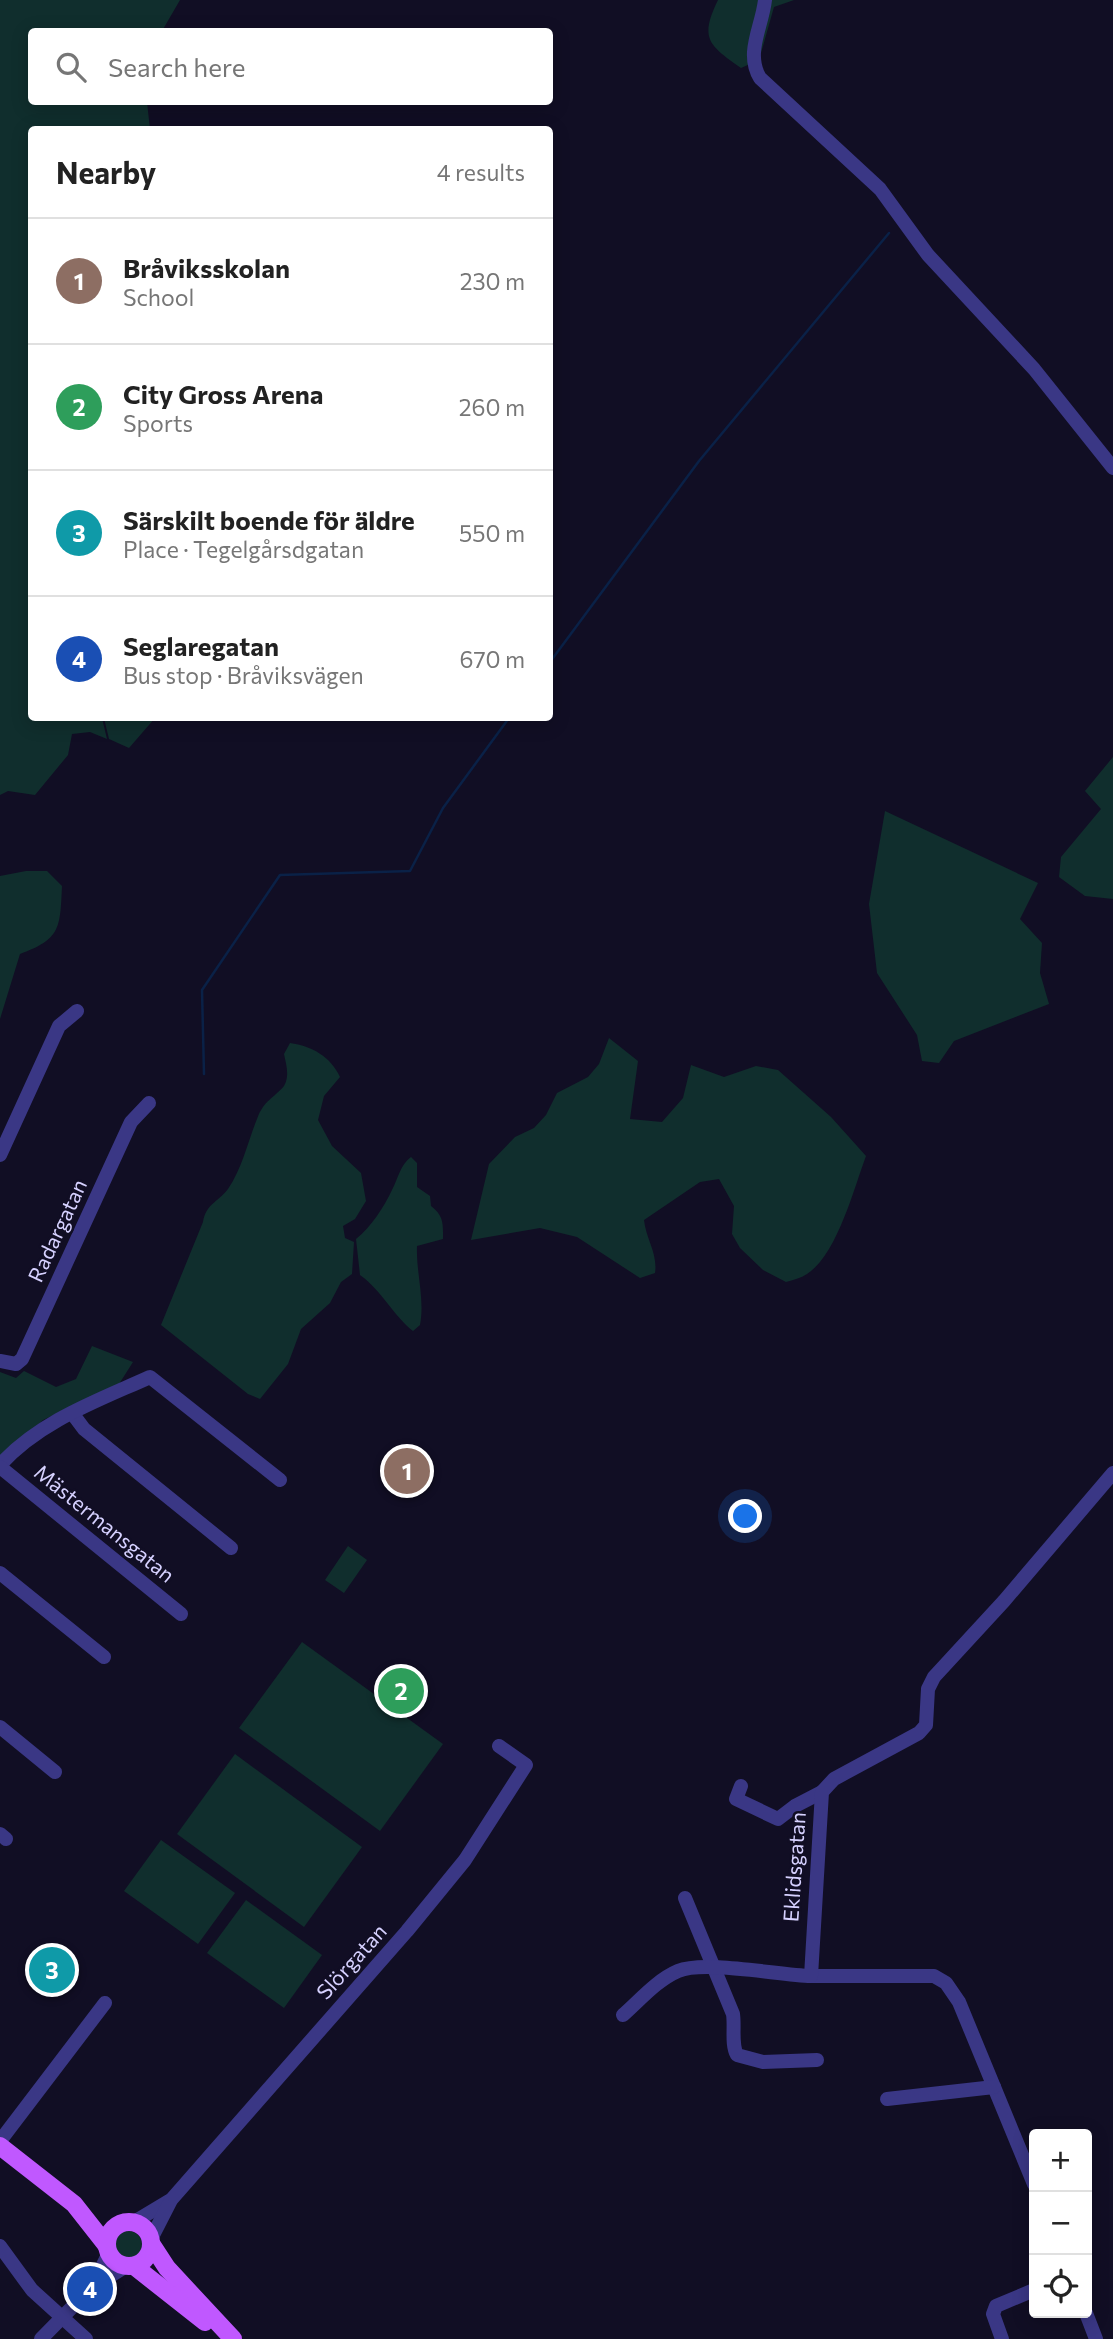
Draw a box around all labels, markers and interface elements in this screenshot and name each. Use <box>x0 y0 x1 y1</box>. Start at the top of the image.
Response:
search box <box>28 28 553 105</box>
icon: search <box>52 48 90 86</box>
text: Search here <box>108 51 246 82</box>
text: Nearby <box>56 153 156 190</box>
text: 4 results <box>437 158 525 186</box>
text: Bråviksskolan <box>123 252 290 283</box>
text: 1 <box>74 267 84 295</box>
text: 230 m <box>460 267 525 295</box>
text: School <box>123 283 194 311</box>
text: City Gross Arena <box>123 378 323 409</box>
text: 2 <box>72 393 86 421</box>
text: 260 m <box>459 393 525 421</box>
text: Sports <box>123 409 193 437</box>
text: Särskilt boende för äldre <box>123 504 415 535</box>
text: 3 <box>72 519 86 547</box>
text: 550 m <box>459 519 525 547</box>
text: Place · Tegelgårsdgatan <box>123 535 364 563</box>
text: Seglaregatan <box>123 630 279 661</box>
text: 4 <box>72 645 86 673</box>
text: 670 m <box>460 645 525 673</box>
text: Bus stop · Bråviksvägen <box>123 661 364 689</box>
street label: Radargatan <box>22 1175 91 1286</box>
pin: 1 <box>384 1445 430 1497</box>
street label: Mästermansgatan <box>30 1459 180 1587</box>
your location <box>728 1499 762 1533</box>
pin: 2 <box>378 1665 424 1717</box>
street label: Eklidsgatan <box>777 1811 810 1923</box>
street label: Slörgatan <box>311 1918 391 2004</box>
pin: 3 <box>29 1944 75 1996</box>
map controls <box>1029 2129 1092 2318</box>
button: + <box>1029 2129 1092 2192</box>
button: − <box>1029 2192 1092 2255</box>
button: locate <box>1029 2255 1092 2318</box>
pin: 4 <box>67 2263 113 2315</box>

